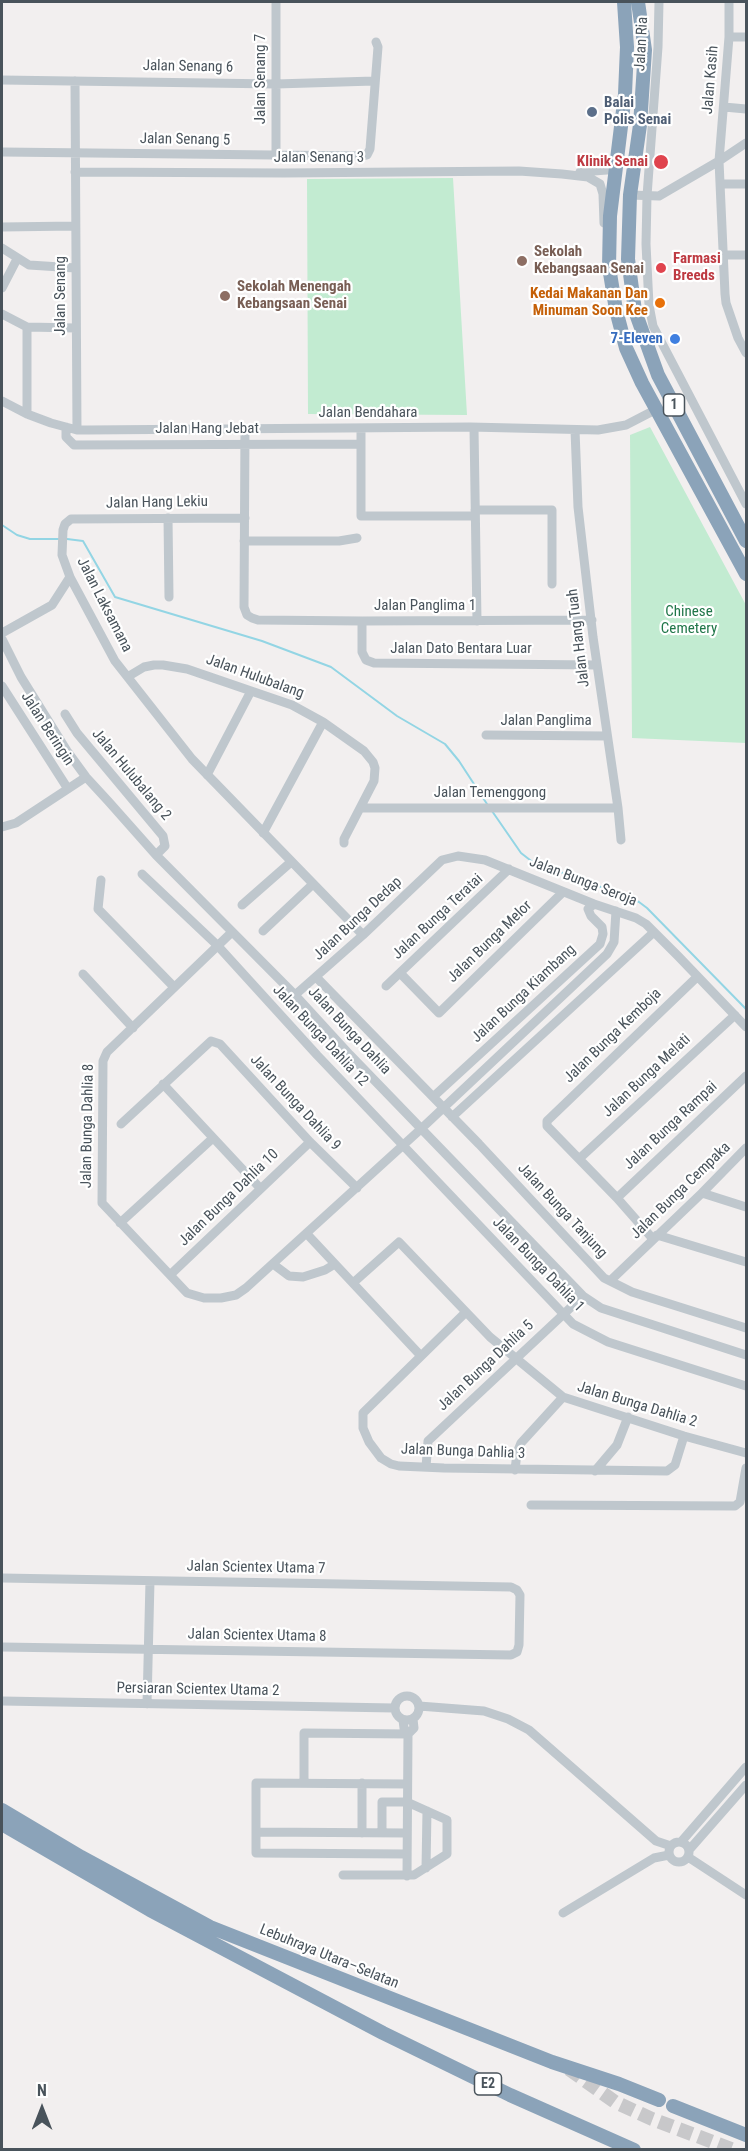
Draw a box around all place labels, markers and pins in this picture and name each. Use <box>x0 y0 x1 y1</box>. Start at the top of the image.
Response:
place label: Balai Polis Senai <box>604 94 671 129</box>
marker: Balai Polis Senai <box>585 105 599 119</box>
place label: Klinik Senai <box>577 153 648 171</box>
marker: Klinik Senai <box>652 153 670 171</box>
place label: Sekolah Kebangsaan Senai <box>534 243 644 278</box>
place label: Farmasi Breeds <box>673 250 721 285</box>
marker: Sekolah Kebangsaan Senai <box>515 254 529 268</box>
marker: Farmasi Breeds <box>654 261 668 275</box>
place label: Sekolah Menengah Kebangsaan Senai <box>237 278 351 313</box>
place label: Kedai Makanan Dan Minuman Soon Kee <box>530 285 648 320</box>
marker: Sekolah Menengah Kebangsaan Senai <box>218 289 232 303</box>
marker: Kedai Makanan Dan Minuman Soon Kee <box>653 296 667 310</box>
place label: 7-Eleven <box>611 330 663 348</box>
marker: 7-Eleven <box>668 332 682 346</box>

